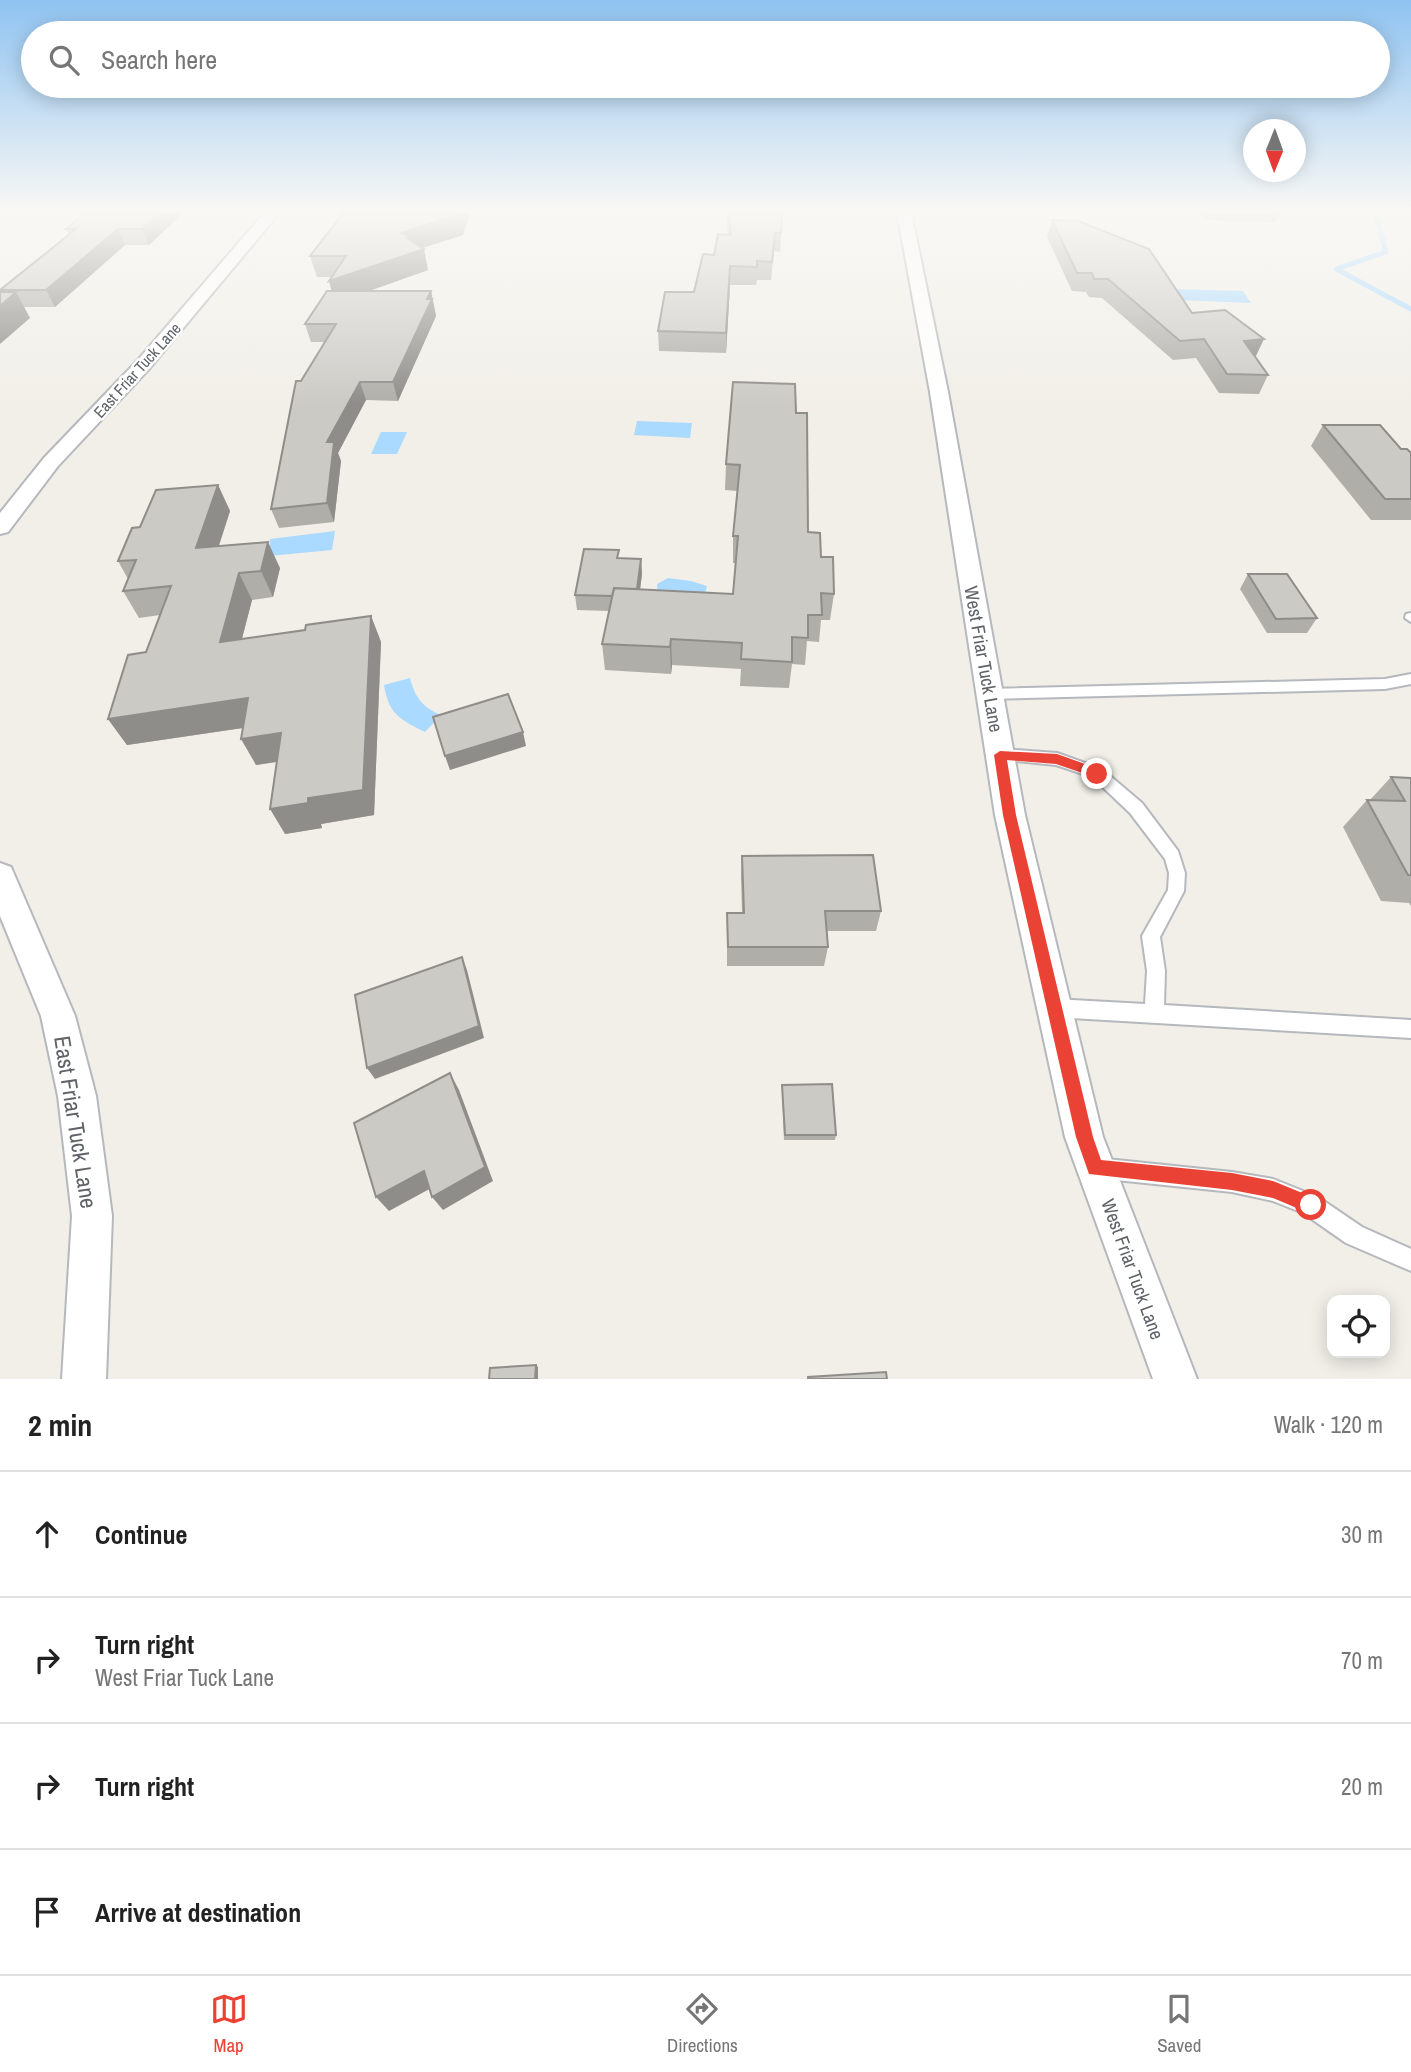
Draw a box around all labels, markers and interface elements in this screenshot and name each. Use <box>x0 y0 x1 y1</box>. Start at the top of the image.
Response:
search box <box>21 21 1390 98</box>
icon: search <box>45 41 83 79</box>
text: Search here <box>101 42 217 77</box>
north arrow <box>1243 119 1306 182</box>
street label: East Friar Tuck Lane <box>88 318 186 422</box>
street label: West Friar Tuck Lane <box>958 584 1010 734</box>
route end <box>1081 758 1112 789</box>
street label: East Friar Tuck Lane <box>47 1034 105 1210</box>
route start <box>1295 1189 1326 1220</box>
street label: West Friar Tuck Lane <box>1095 1195 1171 1343</box>
map controls <box>1327 1295 1390 1358</box>
button: locate <box>1327 1295 1390 1358</box>
text: 2 min <box>28 1405 92 1445</box>
text: Walk · 120 m <box>1274 1409 1383 1440</box>
icon: ahead <box>28 1515 66 1553</box>
text: Continue <box>95 1517 187 1552</box>
text: 30 m <box>1341 1519 1383 1550</box>
text: Turn right <box>95 1627 194 1662</box>
icon: right <box>28 1641 66 1679</box>
text: 70 m <box>1341 1645 1383 1676</box>
text: West Friar Tuck Lane <box>95 1662 274 1693</box>
icon: right <box>28 1767 66 1805</box>
text: Turn right <box>95 1769 194 1804</box>
text: 20 m <box>1341 1771 1383 1802</box>
icon: arrive <box>28 1893 66 1931</box>
text: Arrive at destination <box>95 1895 301 1930</box>
tab: Map <box>210 1990 248 2058</box>
tab: Directions <box>667 1990 738 2058</box>
tab: Saved <box>1157 1990 1201 2058</box>

